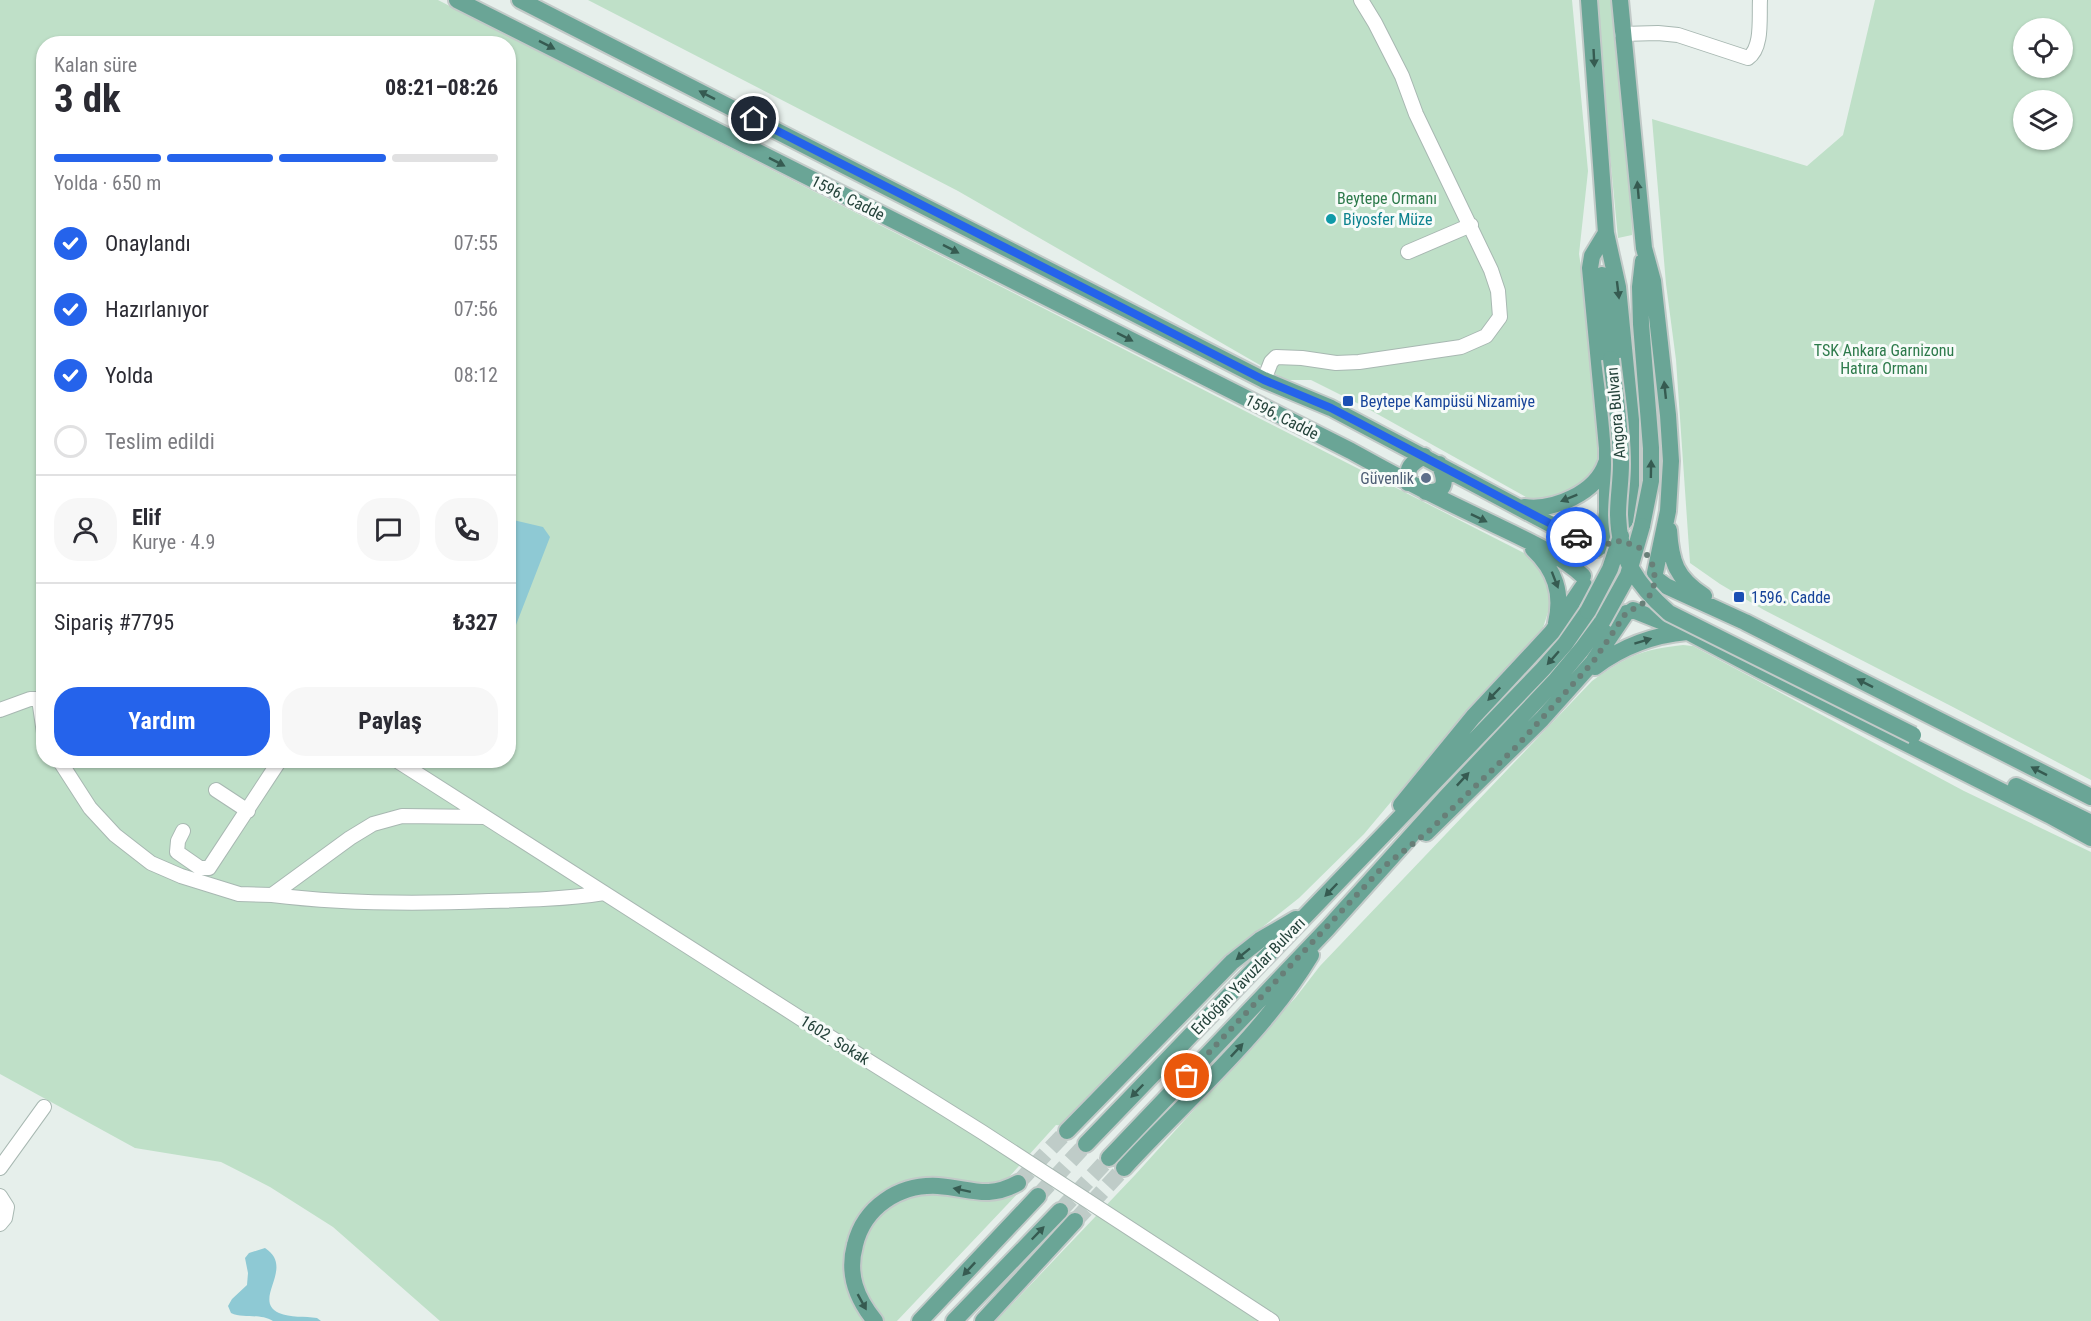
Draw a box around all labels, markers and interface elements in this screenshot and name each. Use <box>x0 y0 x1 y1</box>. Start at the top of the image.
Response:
map controls <box>2013 18 2073 150</box>
button: locate <box>2013 18 2073 78</box>
one-way arrow <box>538 41 555 50</box>
one-way arrow <box>1589 49 1598 68</box>
text: Kalan süre <box>54 53 137 77</box>
text: 08:21–08:26 <box>385 75 498 100</box>
text: 3 dk <box>54 76 121 122</box>
button: layers <box>2013 90 2073 150</box>
one-way arrow <box>698 91 716 101</box>
pin <box>728 93 779 144</box>
icon: home <box>737 102 770 135</box>
one-way arrow <box>768 157 785 166</box>
text: Yolda · 650 m <box>54 171 161 195</box>
street label: 1596. Cadde <box>808 171 888 225</box>
one-way arrow <box>1634 181 1643 200</box>
park label: Beytepe Ormanı <box>1337 189 1437 208</box>
place label: Biyosfer Müze <box>1343 210 1432 229</box>
marker: Biyosfer Müze <box>1324 212 1338 226</box>
icon: check <box>54 227 87 260</box>
text: Onaylandı <box>105 231 191 256</box>
text: 07:55 <box>454 231 498 255</box>
one-way arrow <box>942 244 960 254</box>
one-way arrow <box>1613 280 1623 299</box>
icon: check <box>54 293 87 326</box>
text: Hazırlanıyor <box>105 297 209 322</box>
text: 07:56 <box>454 297 498 321</box>
one-way arrow <box>1117 332 1134 342</box>
park label: TSK Ankara Garnizonu Hatıra Ormanı <box>1814 341 1954 378</box>
icon: check <box>54 359 87 392</box>
text: Yolda <box>105 363 153 388</box>
text: 08:12 <box>454 363 498 387</box>
street label: Angora Bulvarı <box>1603 366 1629 460</box>
one-way arrow <box>1660 380 1670 399</box>
street label: 1596. Cadde <box>1242 390 1322 444</box>
place label: Beytepe Kampüsü Nizamiye <box>1360 392 1535 411</box>
marker: Beytepe Kampüsü Nizamiye <box>1341 394 1355 408</box>
text: Teslim edildi <box>105 429 215 454</box>
one-way arrow <box>1646 459 1656 478</box>
place label: Güvenlik <box>1360 469 1415 488</box>
marker: Güvenlik <box>1419 471 1433 485</box>
one-way arrow <box>1560 493 1578 503</box>
button: person <box>54 498 117 561</box>
button: chat <box>357 498 420 561</box>
button: phone <box>435 498 498 561</box>
text: Elif <box>132 505 161 530</box>
courier <box>1546 507 1606 567</box>
one-way arrow <box>1470 513 1487 522</box>
icon: car <box>1560 521 1593 554</box>
text: Kurye · 4.9 <box>132 530 215 554</box>
one-way arrow <box>1550 571 1560 589</box>
place label: 1596. Cadde <box>1751 588 1831 607</box>
marker: 1596. Cadde <box>1732 590 1746 604</box>
text: Sipariş #7795 <box>54 610 174 635</box>
text: ₺327 <box>453 610 498 635</box>
one-way arrow <box>1634 636 1652 645</box>
one-way arrow <box>1547 650 1560 665</box>
one-way arrow <box>1856 678 1873 687</box>
button: Yardım <box>54 687 270 756</box>
button: Paylaş <box>282 687 498 756</box>
one-way arrow <box>1487 687 1501 701</box>
one-way arrow <box>2030 766 2047 775</box>
one-way arrow <box>1455 773 1469 787</box>
one-way arrow <box>1325 883 1339 897</box>
street label: Erdoğan Yavuzlar Bulvarı <box>1187 913 1309 1039</box>
one-way arrow <box>1235 947 1251 960</box>
street label: 1602. Sokak <box>797 1011 874 1069</box>
one-way arrow <box>1230 1043 1244 1057</box>
pin <box>1161 1050 1212 1101</box>
icon: bag <box>1170 1059 1203 1092</box>
one-way arrow <box>1131 1084 1145 1098</box>
one-way arrow <box>952 1185 971 1194</box>
one-way arrow <box>1031 1226 1045 1240</box>
one-way arrow <box>962 1262 976 1277</box>
one-way arrow <box>857 1294 867 1311</box>

